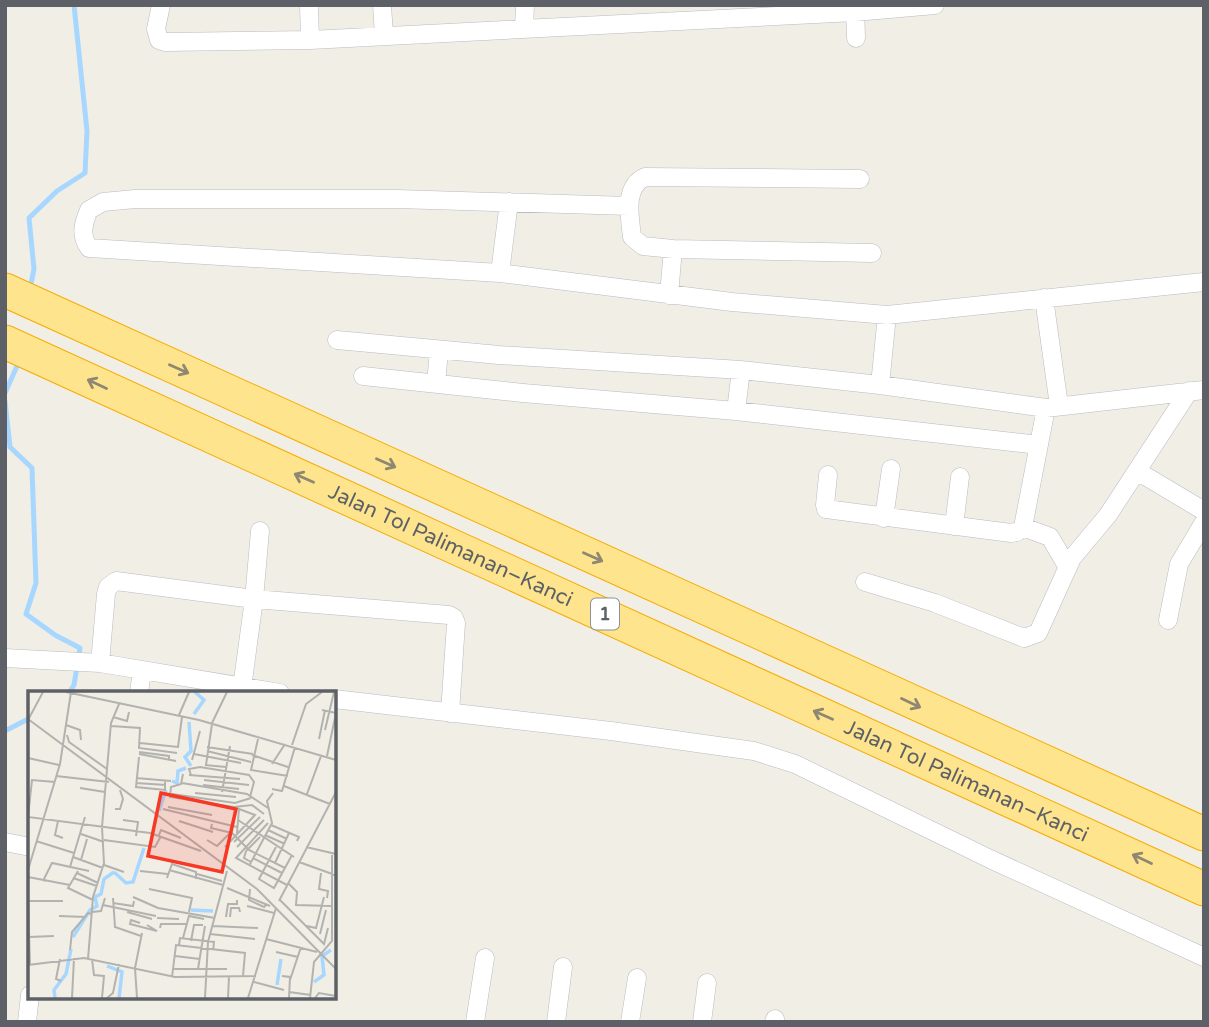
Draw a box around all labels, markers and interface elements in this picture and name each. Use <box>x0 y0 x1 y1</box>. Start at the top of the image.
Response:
one-way arrow <box>168 363 189 376</box>
one-way arrow <box>87 377 108 390</box>
one-way arrow <box>375 457 396 470</box>
one-way arrow <box>294 471 316 484</box>
street label: Jalan Tol Palimanan–Kanci <box>325 479 577 612</box>
one-way arrow <box>582 551 603 564</box>
road number: 1 <box>591 598 619 629</box>
inset map <box>28 691 336 999</box>
one-way arrow <box>901 697 922 710</box>
one-way arrow <box>813 708 834 721</box>
street label: Jalan Tol Palimanan–Kanci <box>841 714 1093 847</box>
one-way arrow <box>1132 852 1153 866</box>

